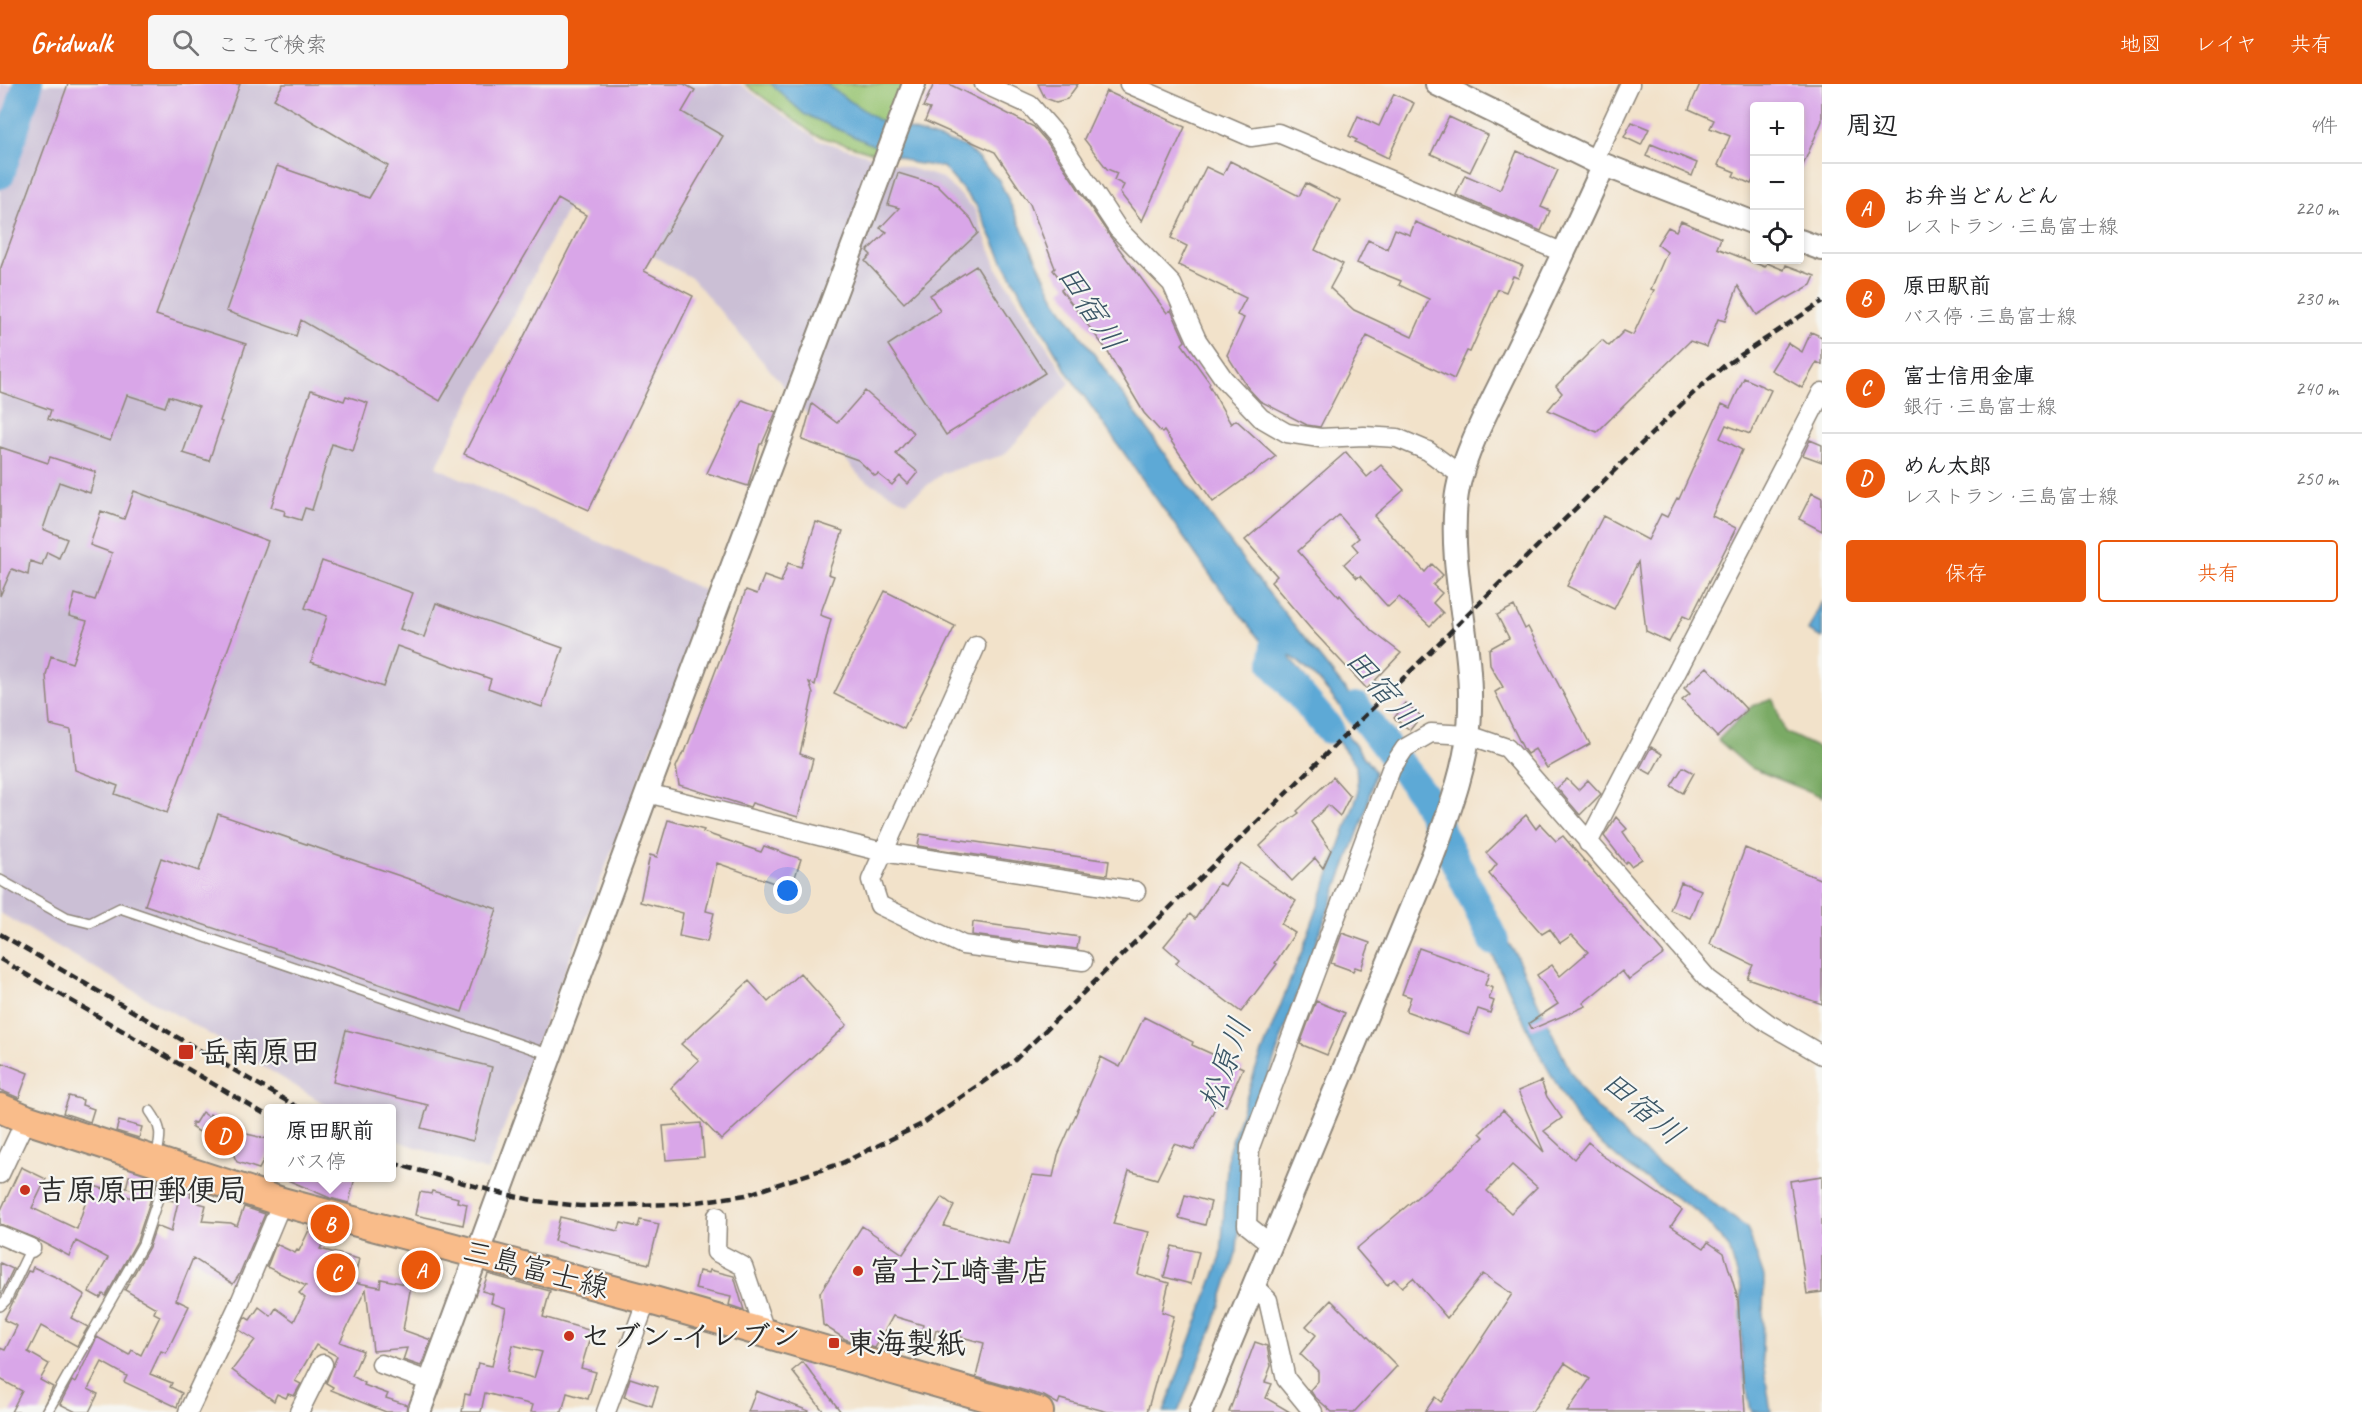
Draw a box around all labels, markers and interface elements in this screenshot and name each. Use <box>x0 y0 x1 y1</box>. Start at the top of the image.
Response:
search box <box>148 15 568 69</box>
text: Gridwalk <box>30 25 112 60</box>
icon: search <box>169 26 202 59</box>
text: ここで検索 <box>217 31 327 59</box>
text: 地図 <box>2120 31 2162 57</box>
text: レイヤ <box>2195 31 2257 57</box>
text: 共有 <box>2290 31 2332 57</box>
map controls <box>1750 102 1804 264</box>
button: + <box>1750 102 1804 156</box>
text: 周辺 <box>1846 109 1898 142</box>
text: 4件 <box>2309 113 2338 138</box>
button: − <box>1750 156 1804 210</box>
text: お弁当どんどん <box>1903 182 2059 210</box>
text: A <box>1860 196 1871 221</box>
text: 220 m <box>2295 196 2338 221</box>
button: locate <box>1750 210 1804 264</box>
text: レストラン · 三島富士線 <box>1903 214 2118 239</box>
water label: 田宿川 <box>1048 257 1134 359</box>
text: 原田駅前 <box>1903 272 1991 300</box>
text: B <box>1860 286 1871 311</box>
text: 230 m <box>2295 286 2338 311</box>
text: バス停 · 三島富士線 <box>1903 304 2076 329</box>
text: 富士信用金庫 <box>1903 362 2035 390</box>
text: C <box>1861 376 1870 401</box>
text: 240 m <box>2295 376 2338 401</box>
text: 銀行 · 三島富士線 <box>1903 394 2056 419</box>
text: めん太郎 <box>1903 452 1991 480</box>
text: D <box>1860 466 1871 491</box>
text: 250 m <box>2295 466 2338 491</box>
text: レストラン · 三島富士線 <box>1903 484 2118 509</box>
button: 保存 <box>1846 540 2086 602</box>
button: 共有 <box>2098 540 2338 602</box>
water label: 田宿川 <box>1336 639 1430 739</box>
your location <box>773 876 802 905</box>
water label: 松原川 <box>1189 1012 1261 1116</box>
place label: 岳南原田 <box>200 1033 320 1071</box>
marker: 岳南原田 <box>177 1043 195 1061</box>
water label: 田宿川 <box>1593 1061 1693 1155</box>
popup <box>264 1104 396 1182</box>
pin: D <box>204 1114 244 1158</box>
text: 原田駅前 <box>286 1117 374 1145</box>
text: バス停 <box>286 1149 346 1174</box>
place label: 吉原原田郵便局 <box>37 1171 247 1209</box>
marker: 吉原原田郵便局 <box>18 1183 32 1197</box>
pin: B <box>310 1202 350 1246</box>
street label: 三島富士線 <box>459 1231 613 1307</box>
pin: A <box>402 1248 440 1292</box>
pin: C <box>316 1250 356 1296</box>
place label: 富士江崎書店 <box>870 1252 1050 1290</box>
marker: 富士江崎書店 <box>851 1264 865 1278</box>
place label: セブン-イレブン <box>581 1317 801 1355</box>
place label: 東海製紙 <box>846 1324 966 1362</box>
marker: セブン-イレブン <box>562 1329 576 1343</box>
marker: 東海製紙 <box>827 1336 841 1350</box>

